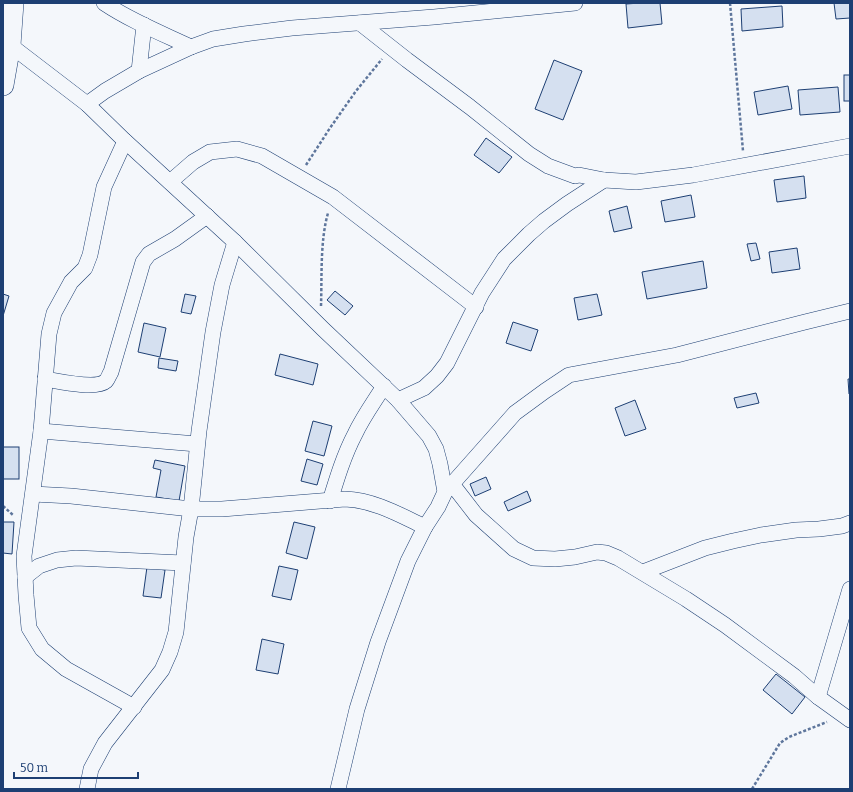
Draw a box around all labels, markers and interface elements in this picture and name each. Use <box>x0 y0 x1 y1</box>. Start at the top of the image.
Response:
scale bar <box>14 754 138 780</box>
text: 50 m <box>20 761 49 775</box>

